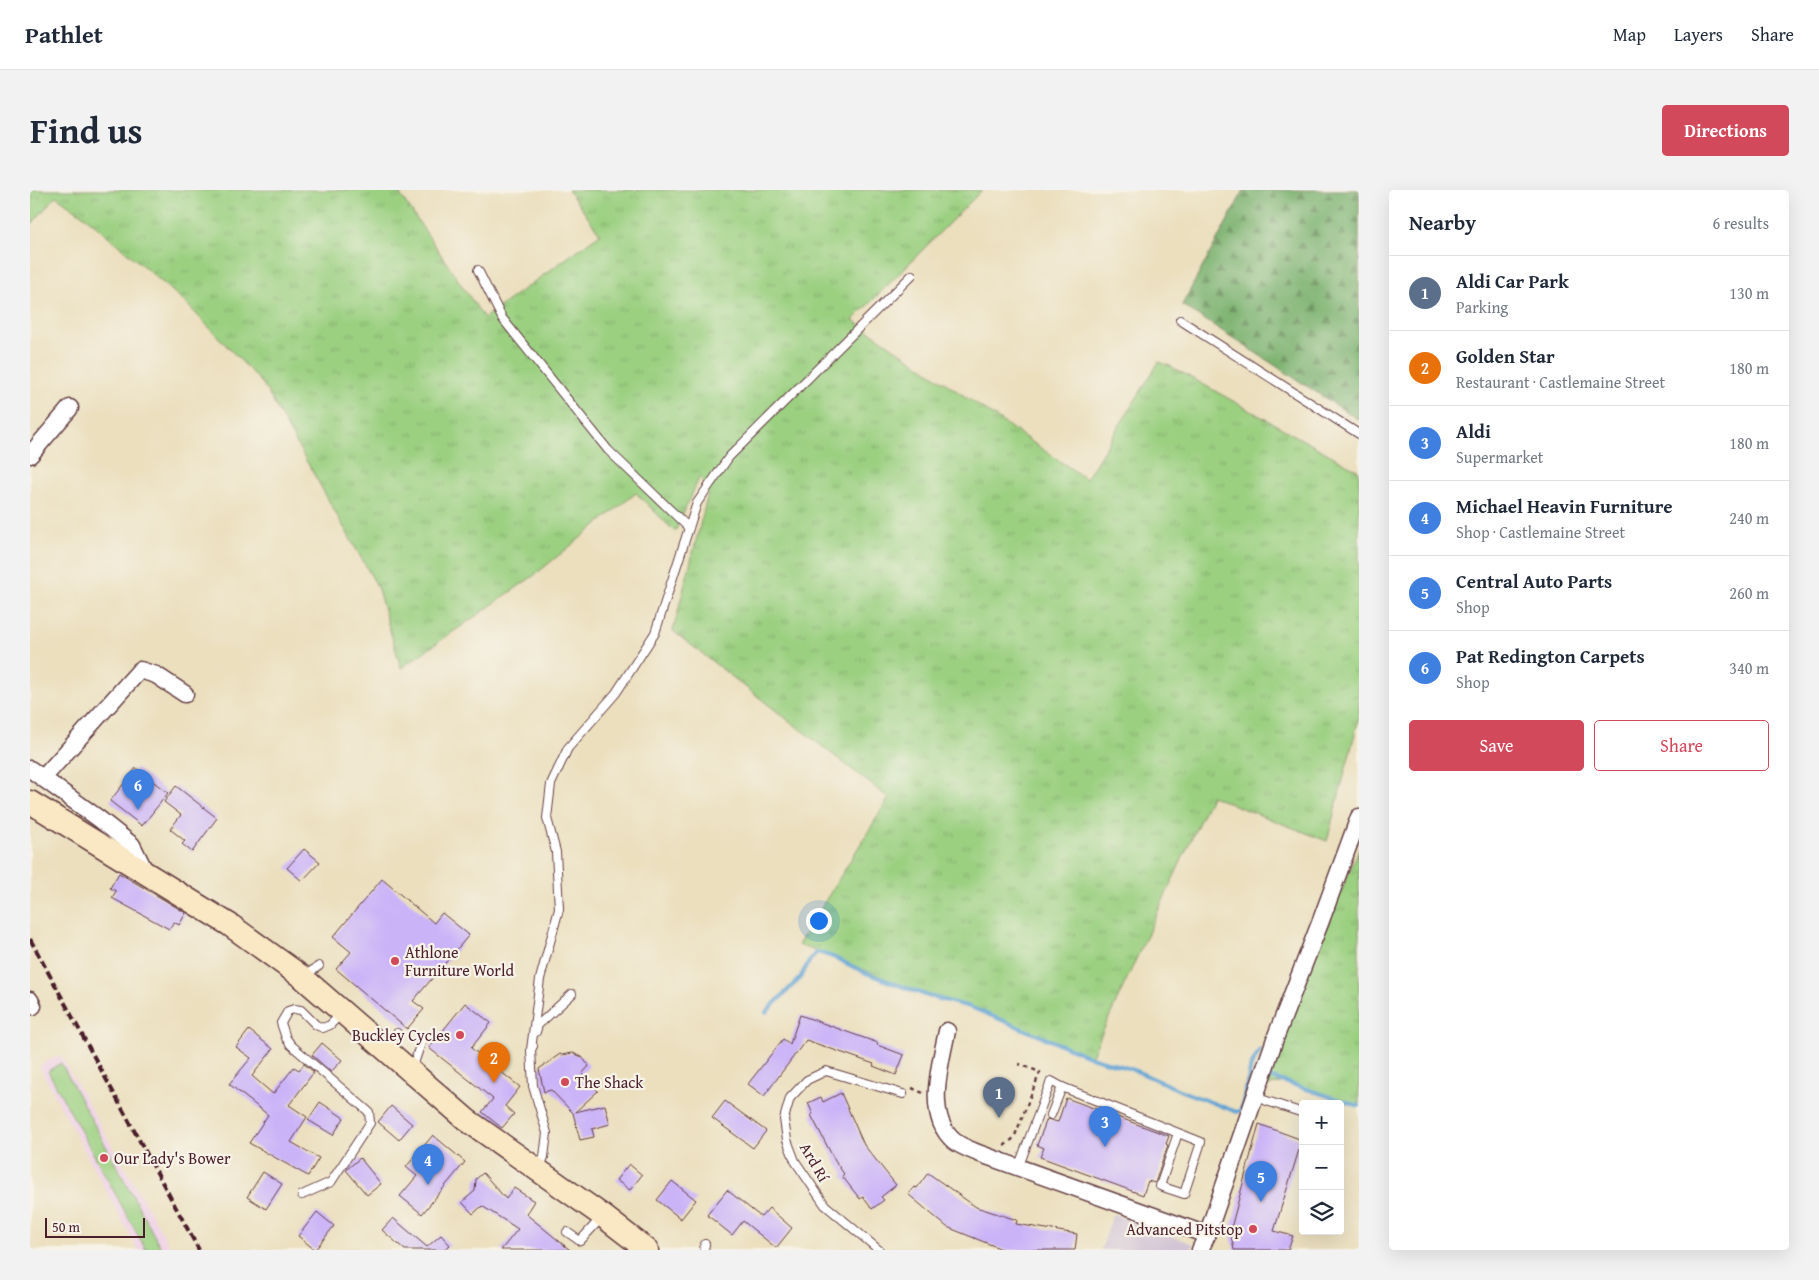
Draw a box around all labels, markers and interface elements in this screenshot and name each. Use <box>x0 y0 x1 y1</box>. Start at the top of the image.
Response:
text: Pathlet <box>25 17 103 52</box>
text: Map <box>1613 21 1646 48</box>
text: Layers <box>1674 21 1723 48</box>
text: Share <box>1751 21 1794 48</box>
text: Find us <box>30 105 143 156</box>
button: Directions <box>1662 105 1789 156</box>
text: Nearby <box>1409 207 1476 238</box>
text: 6 results <box>1712 211 1769 235</box>
text: Aldi Car Park <box>1456 267 1569 295</box>
text: 1 <box>1421 281 1429 305</box>
text: 130 m <box>1729 281 1769 305</box>
text: Parking <box>1456 295 1508 319</box>
text: Golden Star <box>1456 342 1555 370</box>
text: 2 <box>1421 356 1429 380</box>
text: 180 m <box>1729 356 1769 380</box>
text: Restaurant · Castlemaine Street <box>1456 370 1665 394</box>
text: Aldi <box>1456 417 1491 445</box>
text: 3 <box>1421 431 1429 455</box>
text: 180 m <box>1729 431 1769 455</box>
text: Supermarket <box>1456 445 1543 469</box>
text: Michael Heavin Furniture <box>1456 492 1673 520</box>
text: 4 <box>1421 506 1429 530</box>
text: 240 m <box>1729 506 1769 530</box>
text: Shop · Castlemaine Street <box>1456 520 1625 544</box>
text: Central Auto Parts <box>1456 567 1612 595</box>
text: 5 <box>1421 581 1429 605</box>
text: 260 m <box>1729 581 1769 605</box>
text: Shop <box>1456 595 1490 619</box>
text: Pat Redington Carpets <box>1456 642 1645 670</box>
text: 6 <box>1421 656 1429 680</box>
text: 340 m <box>1729 656 1769 680</box>
text: Shop <box>1456 670 1490 694</box>
button: Save <box>1409 720 1584 771</box>
button: Share <box>1594 720 1769 771</box>
pin: 6 <box>122 769 154 810</box>
your location <box>806 908 832 934</box>
place label: Athlone Furniture World <box>405 940 514 982</box>
marker: Athlone Furniture World <box>389 955 401 967</box>
place label: Buckley Cycles <box>352 1023 450 1047</box>
marker: Buckley Cycles <box>454 1029 466 1041</box>
pin: 2 <box>478 1042 510 1083</box>
place label: The Shack <box>575 1070 644 1094</box>
marker: The Shack <box>559 1076 571 1088</box>
pin: 1 <box>983 1077 1015 1118</box>
map controls <box>1299 1100 1344 1235</box>
button: + <box>1299 1100 1344 1145</box>
pin: 3 <box>1089 1106 1121 1147</box>
street label: Ard Rí <box>794 1138 836 1187</box>
pin: 4 <box>412 1144 444 1185</box>
button: − <box>1299 1145 1344 1190</box>
place label: Our Lady's Bower <box>114 1146 231 1170</box>
marker: Our Lady's Bower <box>98 1152 110 1164</box>
pin: 5 <box>1245 1161 1277 1202</box>
button: layers <box>1299 1190 1344 1235</box>
scale bar <box>45 1215 145 1238</box>
text: 50 m <box>52 1217 80 1237</box>
place label: Advanced Pitstop <box>1126 1217 1243 1241</box>
marker: Advanced Pitstop <box>1247 1223 1259 1235</box>

